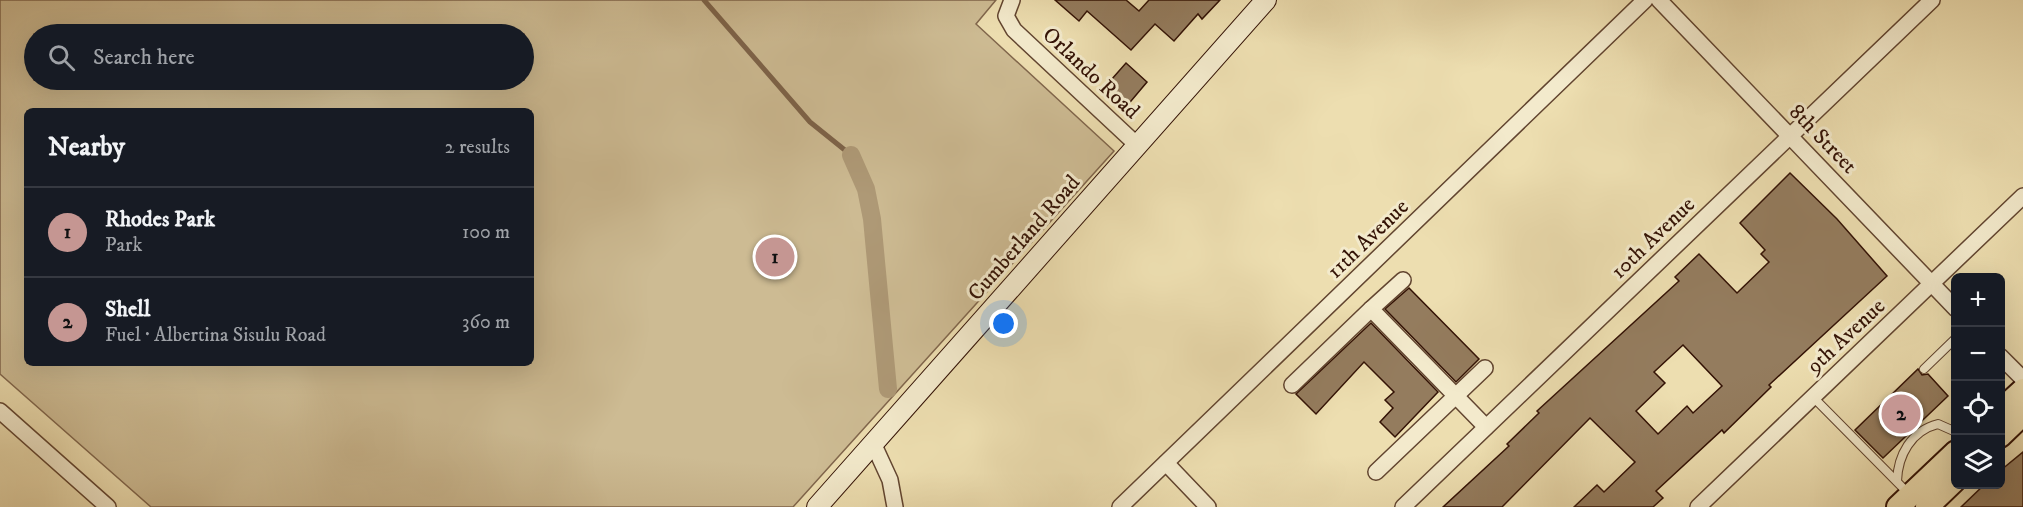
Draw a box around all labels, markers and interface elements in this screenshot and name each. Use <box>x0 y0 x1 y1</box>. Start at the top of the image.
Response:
street label: Orlando Road <box>1037 21 1145 125</box>
search box <box>24 24 534 90</box>
icon: search <box>45 41 78 74</box>
text: Search here <box>93 44 195 71</box>
street label: 8th Street <box>1783 99 1863 179</box>
text: Nearby <box>48 131 125 164</box>
text: 2 results <box>445 135 510 160</box>
street label: Cumberland Road <box>962 170 1086 306</box>
street label: 10th Avenue <box>1605 191 1701 285</box>
street label: 11th Avenue <box>1322 194 1414 285</box>
text: Rhodes Park <box>105 206 215 233</box>
text: 1 <box>64 220 71 245</box>
text: 100 m <box>462 220 510 245</box>
text: Park <box>105 233 142 258</box>
pin: 1 <box>756 234 794 280</box>
map controls <box>1951 273 2005 489</box>
button: + <box>1951 273 2005 327</box>
street label: 9th Avenue <box>1800 293 1891 380</box>
text: Shell <box>105 296 150 323</box>
your location <box>989 309 1018 338</box>
text: 2 <box>63 310 72 335</box>
text: 360 m <box>462 310 510 335</box>
text: Fuel · Albertina Sisulu Road <box>105 323 326 348</box>
button: − <box>1951 327 2005 381</box>
button: locate <box>1951 381 2005 435</box>
pin: 2 <box>1882 392 1920 436</box>
button: layers <box>1951 435 2005 489</box>

